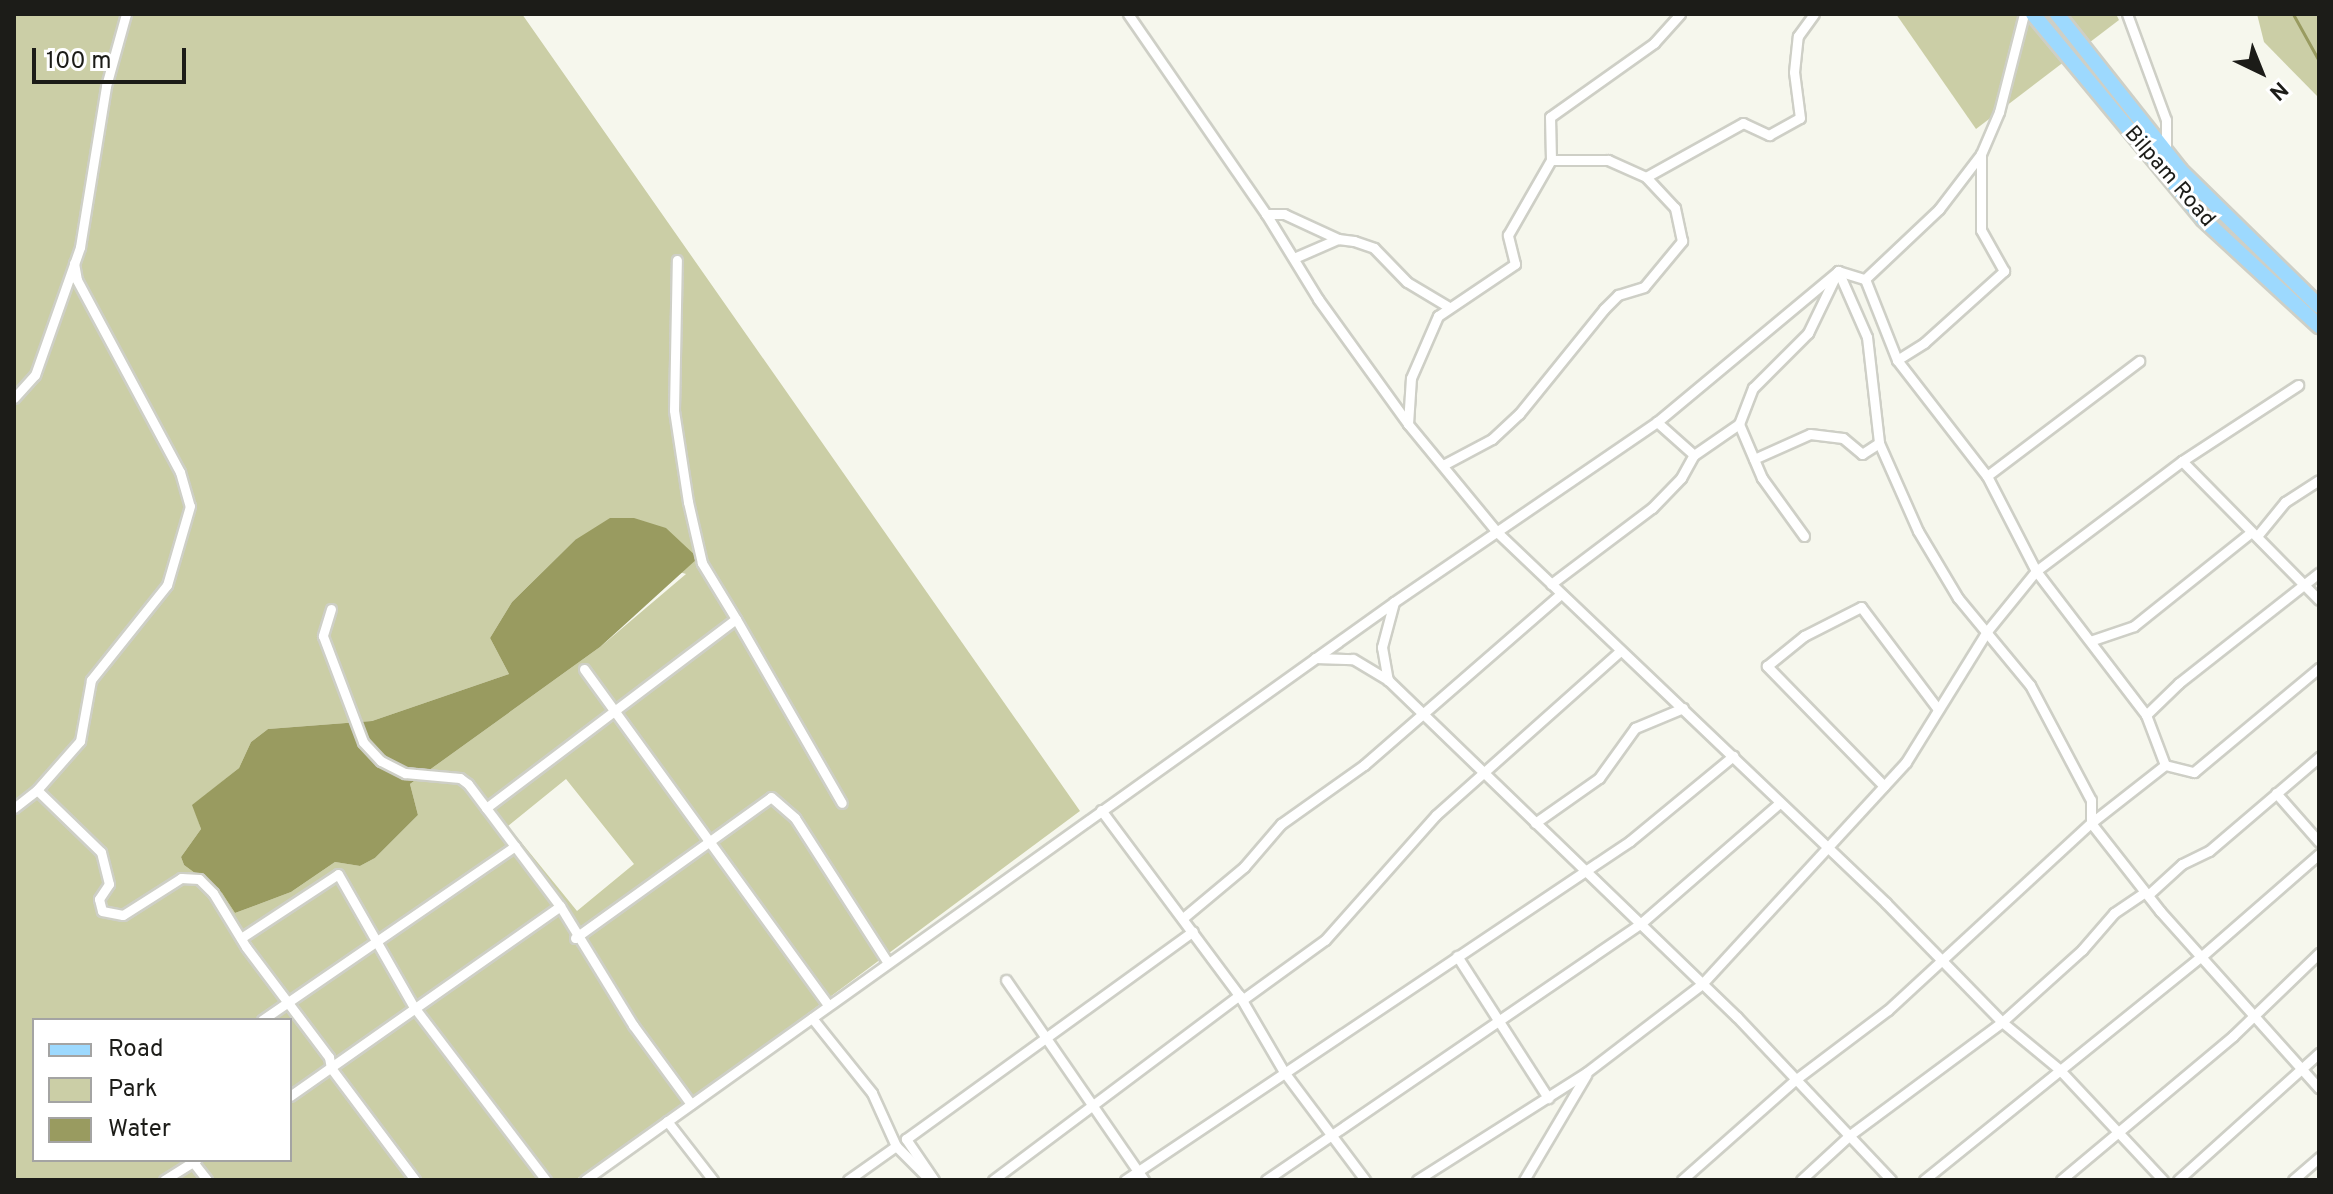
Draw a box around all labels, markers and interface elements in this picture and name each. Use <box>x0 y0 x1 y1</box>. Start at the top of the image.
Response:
scale bar <box>36 32 190 82</box>
north arrow <box>2221 32 2301 112</box>
text: 100 m <box>46 47 112 77</box>
text: N <box>2263 75 2293 105</box>
street label: Bilpam Road <box>2118 121 2220 233</box>
legend <box>32 1018 292 1162</box>
text: Road <box>108 1035 164 1065</box>
text: Park <box>108 1075 158 1105</box>
text: Water <box>108 1115 171 1145</box>

